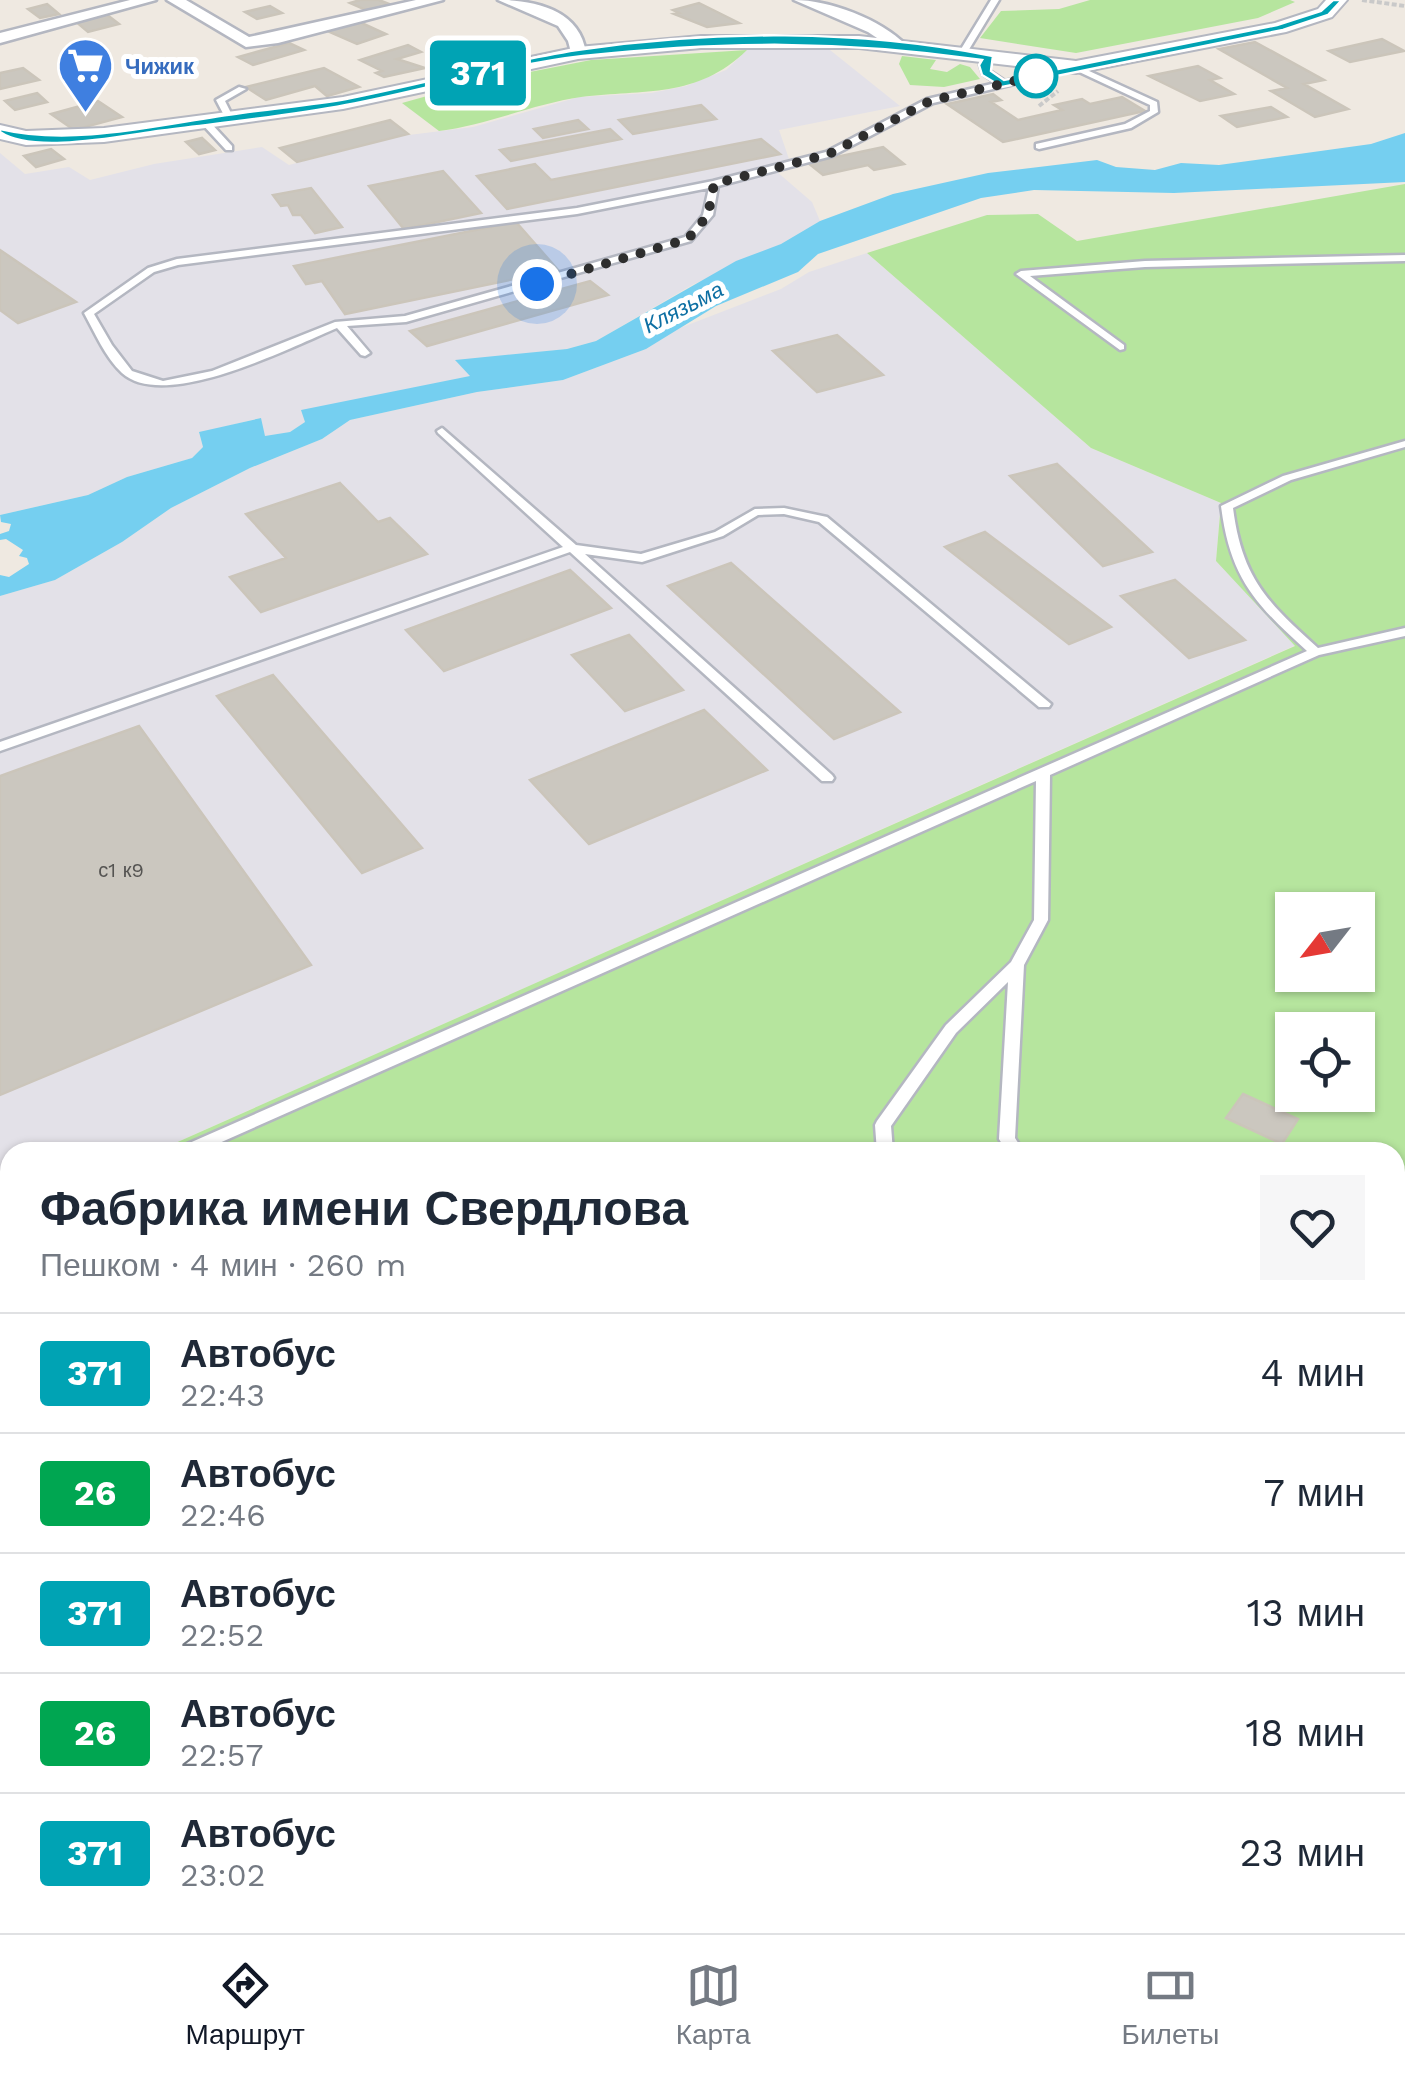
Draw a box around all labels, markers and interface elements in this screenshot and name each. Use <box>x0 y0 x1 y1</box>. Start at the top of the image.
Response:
supermarket icon: Чижик <box>56 36 116 115</box>
line badge: 371 <box>420 40 536 106</box>
text: 371 <box>450 52 506 94</box>
place label: Чижик <box>125 54 195 79</box>
unlabelled marker <box>1015 55 1057 97</box>
your location <box>512 259 562 309</box>
water label: Клязьма <box>639 277 727 338</box>
house number: с1 к9 <box>98 858 144 882</box>
north arrow <box>1275 892 1375 992</box>
map controls <box>1275 892 1375 1112</box>
button: locate <box>1275 1012 1375 1112</box>
button: heart <box>1260 1175 1365 1280</box>
text: Фабрика имени Свердлова <box>40 1180 688 1237</box>
text: Пешком · 4 мин · 260 m <box>40 1246 406 1284</box>
text: Автобус <box>180 1332 336 1376</box>
text: 4 мин <box>1260 1351 1365 1395</box>
text: 371 <box>67 1352 123 1394</box>
text: 22:43 <box>180 1376 265 1414</box>
text: Автобус <box>180 1452 336 1496</box>
text: 7 мин <box>1264 1471 1365 1515</box>
text: 26 <box>74 1472 116 1514</box>
text: 22:46 <box>180 1496 266 1534</box>
text: Автобус <box>180 1572 336 1616</box>
text: 13 мин <box>1247 1591 1365 1635</box>
text: 371 <box>67 1592 123 1634</box>
text: 22:52 <box>180 1616 264 1654</box>
text: Автобус <box>180 1692 336 1736</box>
text: 18 мин <box>1245 1711 1365 1755</box>
text: 26 <box>74 1712 116 1754</box>
text: 22:57 <box>180 1736 263 1774</box>
text: Автобус <box>180 1812 336 1856</box>
text: 23 мин <box>1239 1831 1365 1875</box>
text: 371 <box>67 1832 123 1874</box>
text: 23:02 <box>180 1856 265 1894</box>
tab: Маршрут <box>185 1958 305 2051</box>
tab: Карта <box>676 1958 751 2051</box>
tab: Билеты <box>1122 1958 1220 2051</box>

